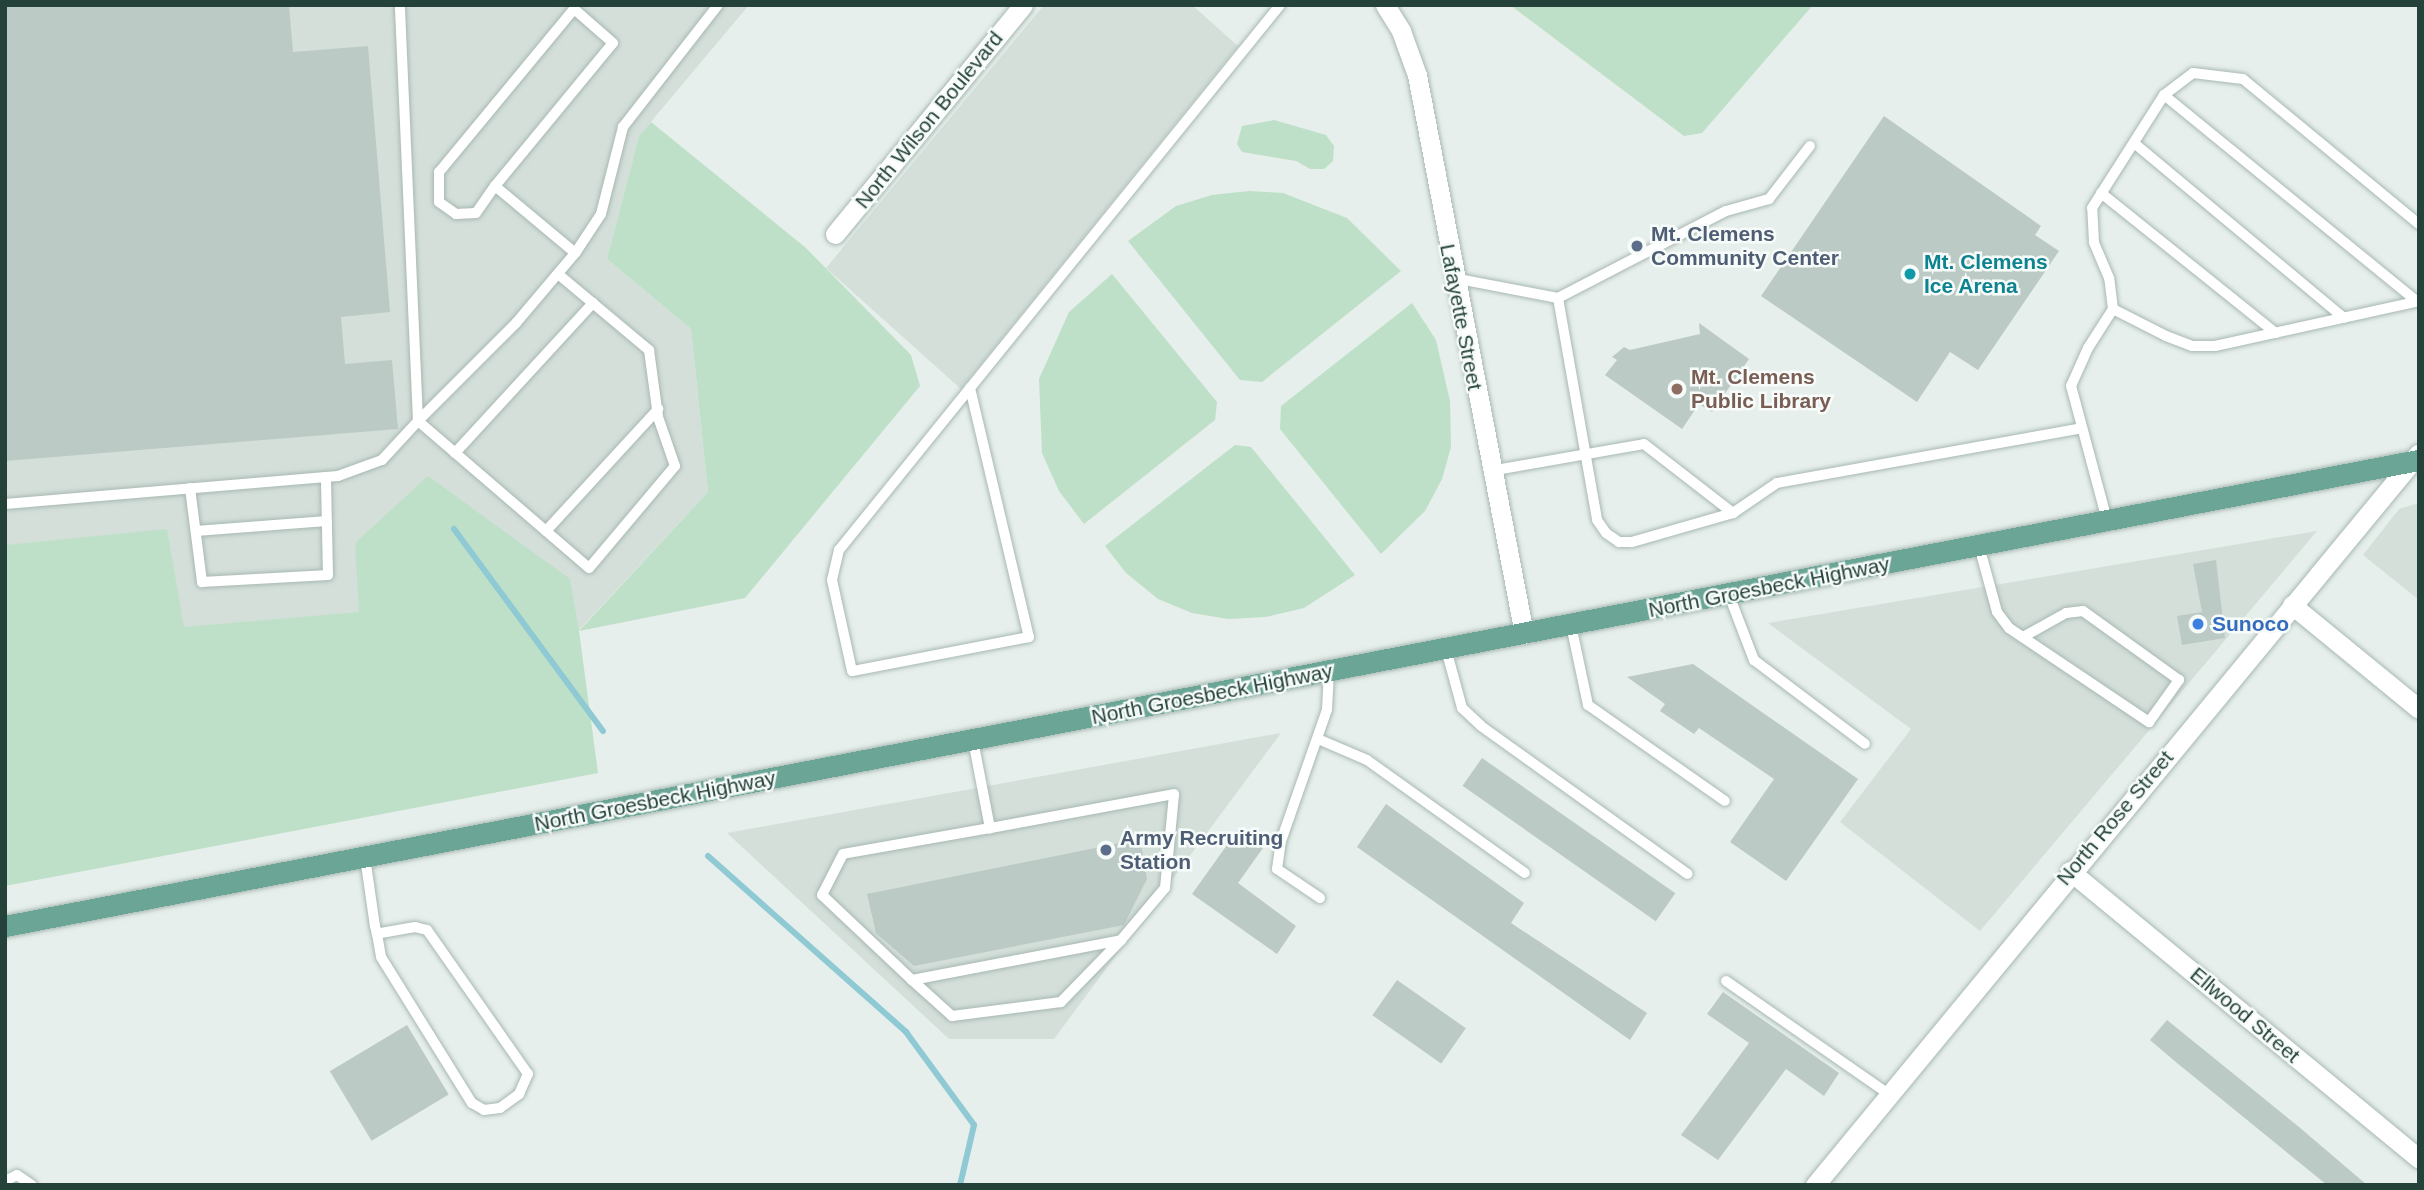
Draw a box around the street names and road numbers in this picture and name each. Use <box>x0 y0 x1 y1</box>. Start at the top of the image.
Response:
street label: North Wilson Boulevard <box>850 26 1008 214</box>
street label: Lafayette Street <box>1434 242 1488 392</box>
street label: North Groesbeck Highway <box>1646 551 1892 623</box>
street label: North Groesbeck Highway <box>1089 658 1335 730</box>
street label: North Rose Street <box>2051 746 2179 890</box>
street label: North Groesbeck Highway <box>532 765 778 837</box>
street label: Ellwood Street <box>2185 962 2305 1068</box>

